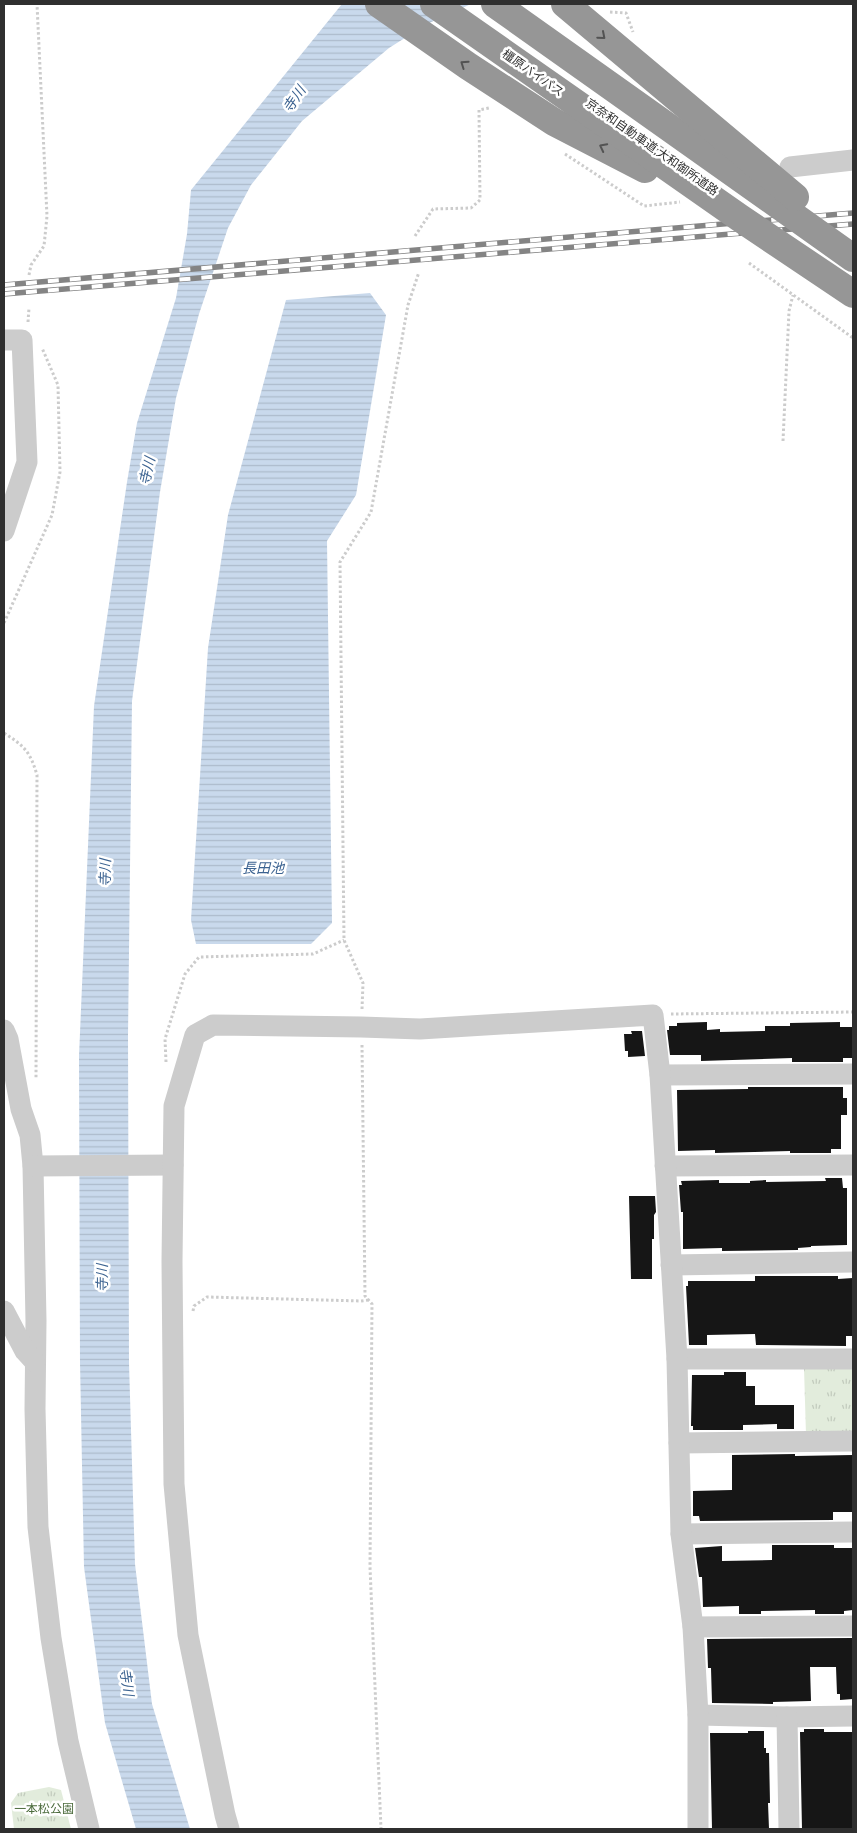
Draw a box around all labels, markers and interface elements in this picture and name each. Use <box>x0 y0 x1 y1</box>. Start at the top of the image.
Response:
one-way arrow <box>596 30 605 39</box>
street label: 橿原バイパス <box>500 46 567 99</box>
one-way arrow <box>461 61 470 70</box>
water label: 寺川 <box>279 81 310 116</box>
street label: 京奈和自動車道;大和御所道路 <box>583 95 722 198</box>
one-way arrow <box>600 144 609 154</box>
water label: 寺川 <box>135 453 159 487</box>
water label: 寺川 <box>96 857 114 887</box>
water label: 長田池 <box>242 859 286 877</box>
water label: 寺川 <box>93 1262 111 1292</box>
water label: 寺川 <box>116 1667 138 1699</box>
park label: 一本松公園 <box>14 1801 74 1816</box>

